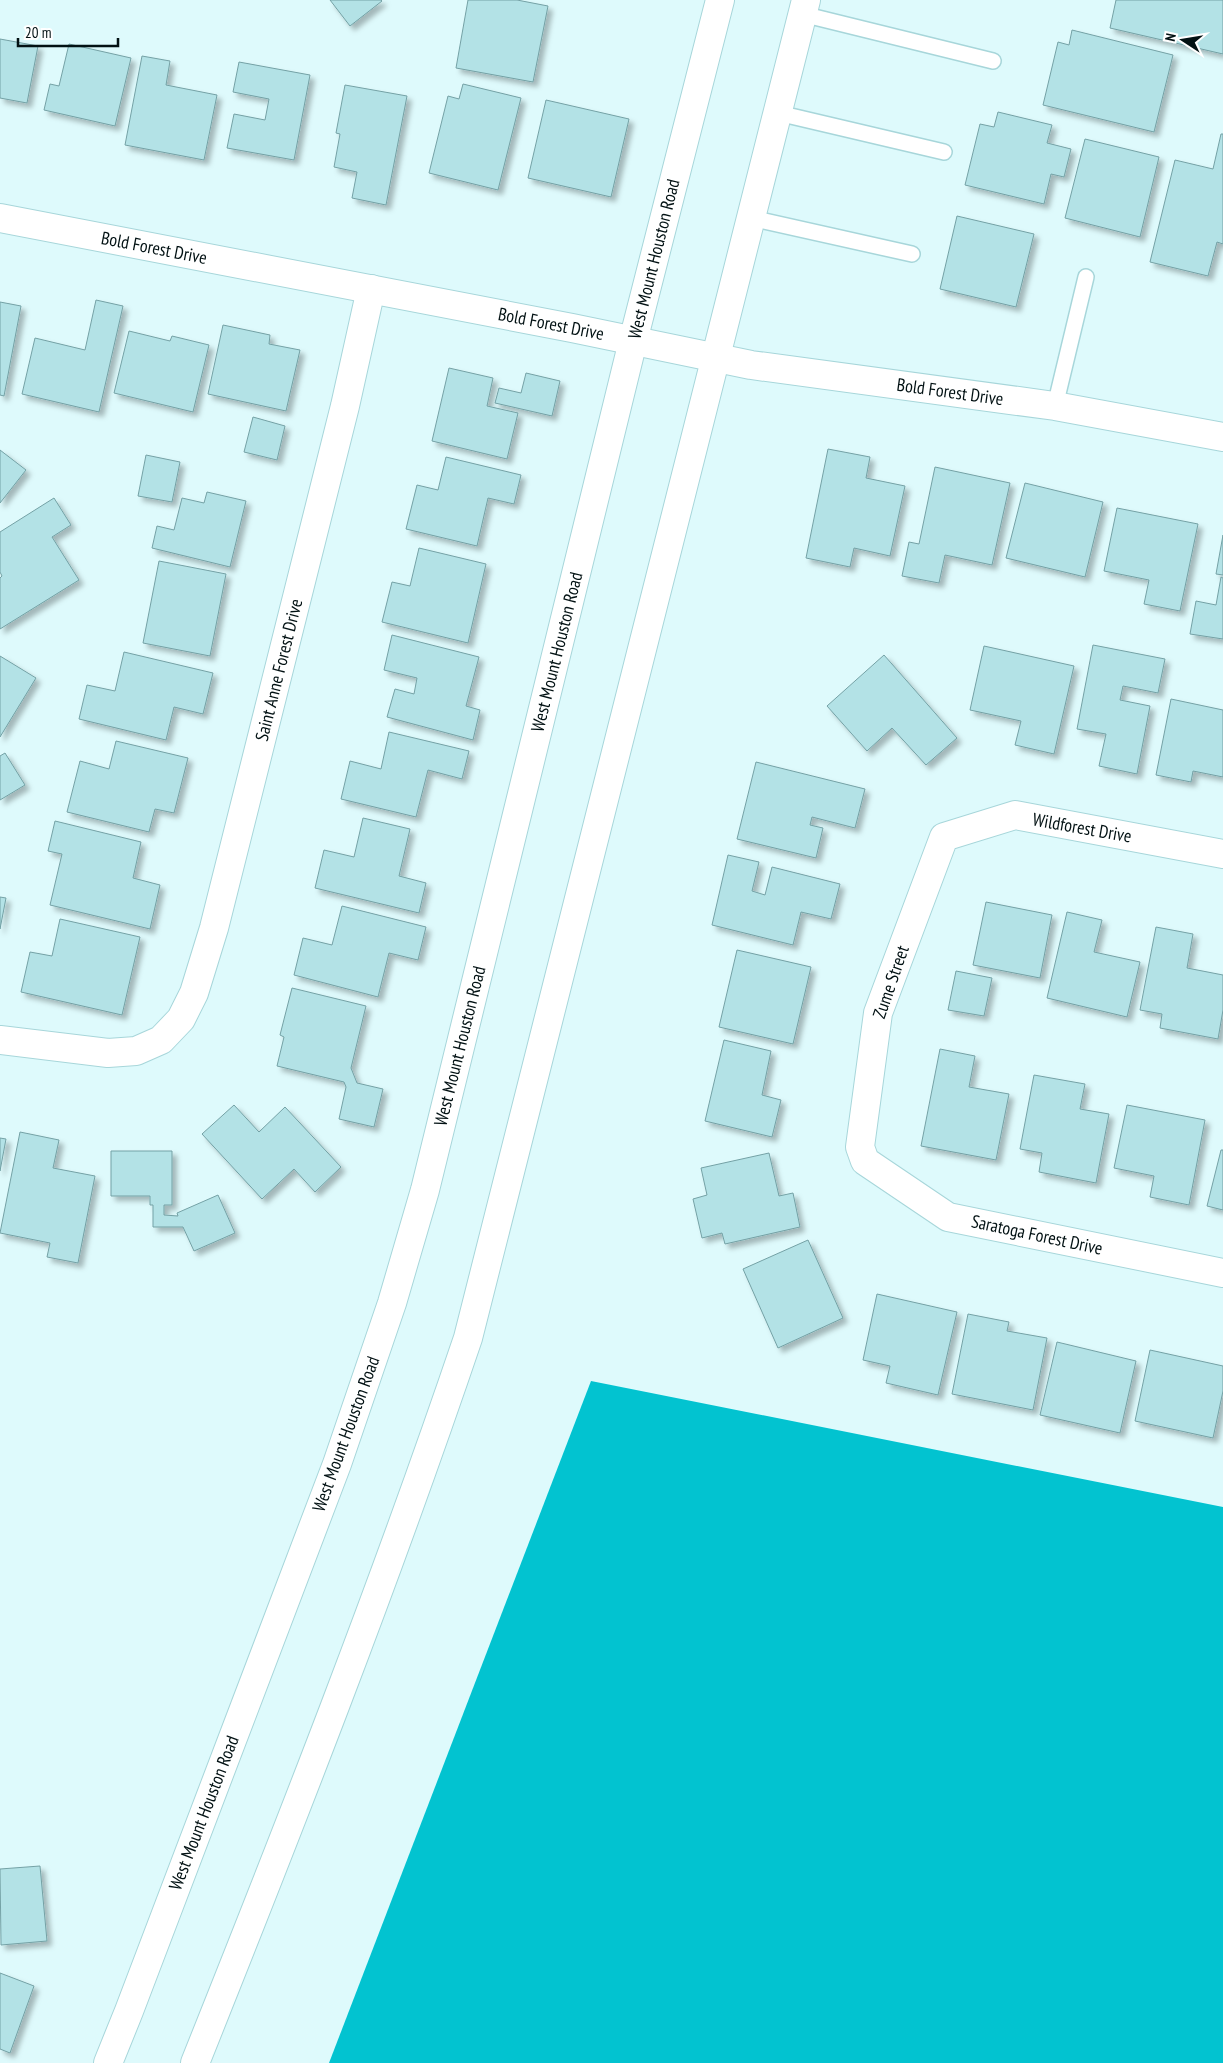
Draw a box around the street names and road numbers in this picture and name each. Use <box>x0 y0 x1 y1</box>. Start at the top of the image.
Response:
street label: West Mount Houston Road <box>623 177 684 341</box>
street label: Bold Forest Drive <box>99 226 209 269</box>
street label: Bold Forest Drive <box>496 302 606 345</box>
street label: Bold Forest Drive <box>895 373 1005 410</box>
street label: West Mount Houston Road <box>526 570 587 734</box>
street label: Saint Anne Forest Drive <box>250 596 307 743</box>
street label: Wildforest Drive <box>1031 807 1133 848</box>
street label: Zume Street <box>867 942 914 1021</box>
street label: West Mount Houston Road <box>429 964 490 1128</box>
street label: Saratoga Forest Drive <box>969 1209 1105 1260</box>
street label: West Mount Houston Road <box>307 1353 384 1515</box>
street label: West Mount Houston Road <box>163 1732 244 1893</box>

